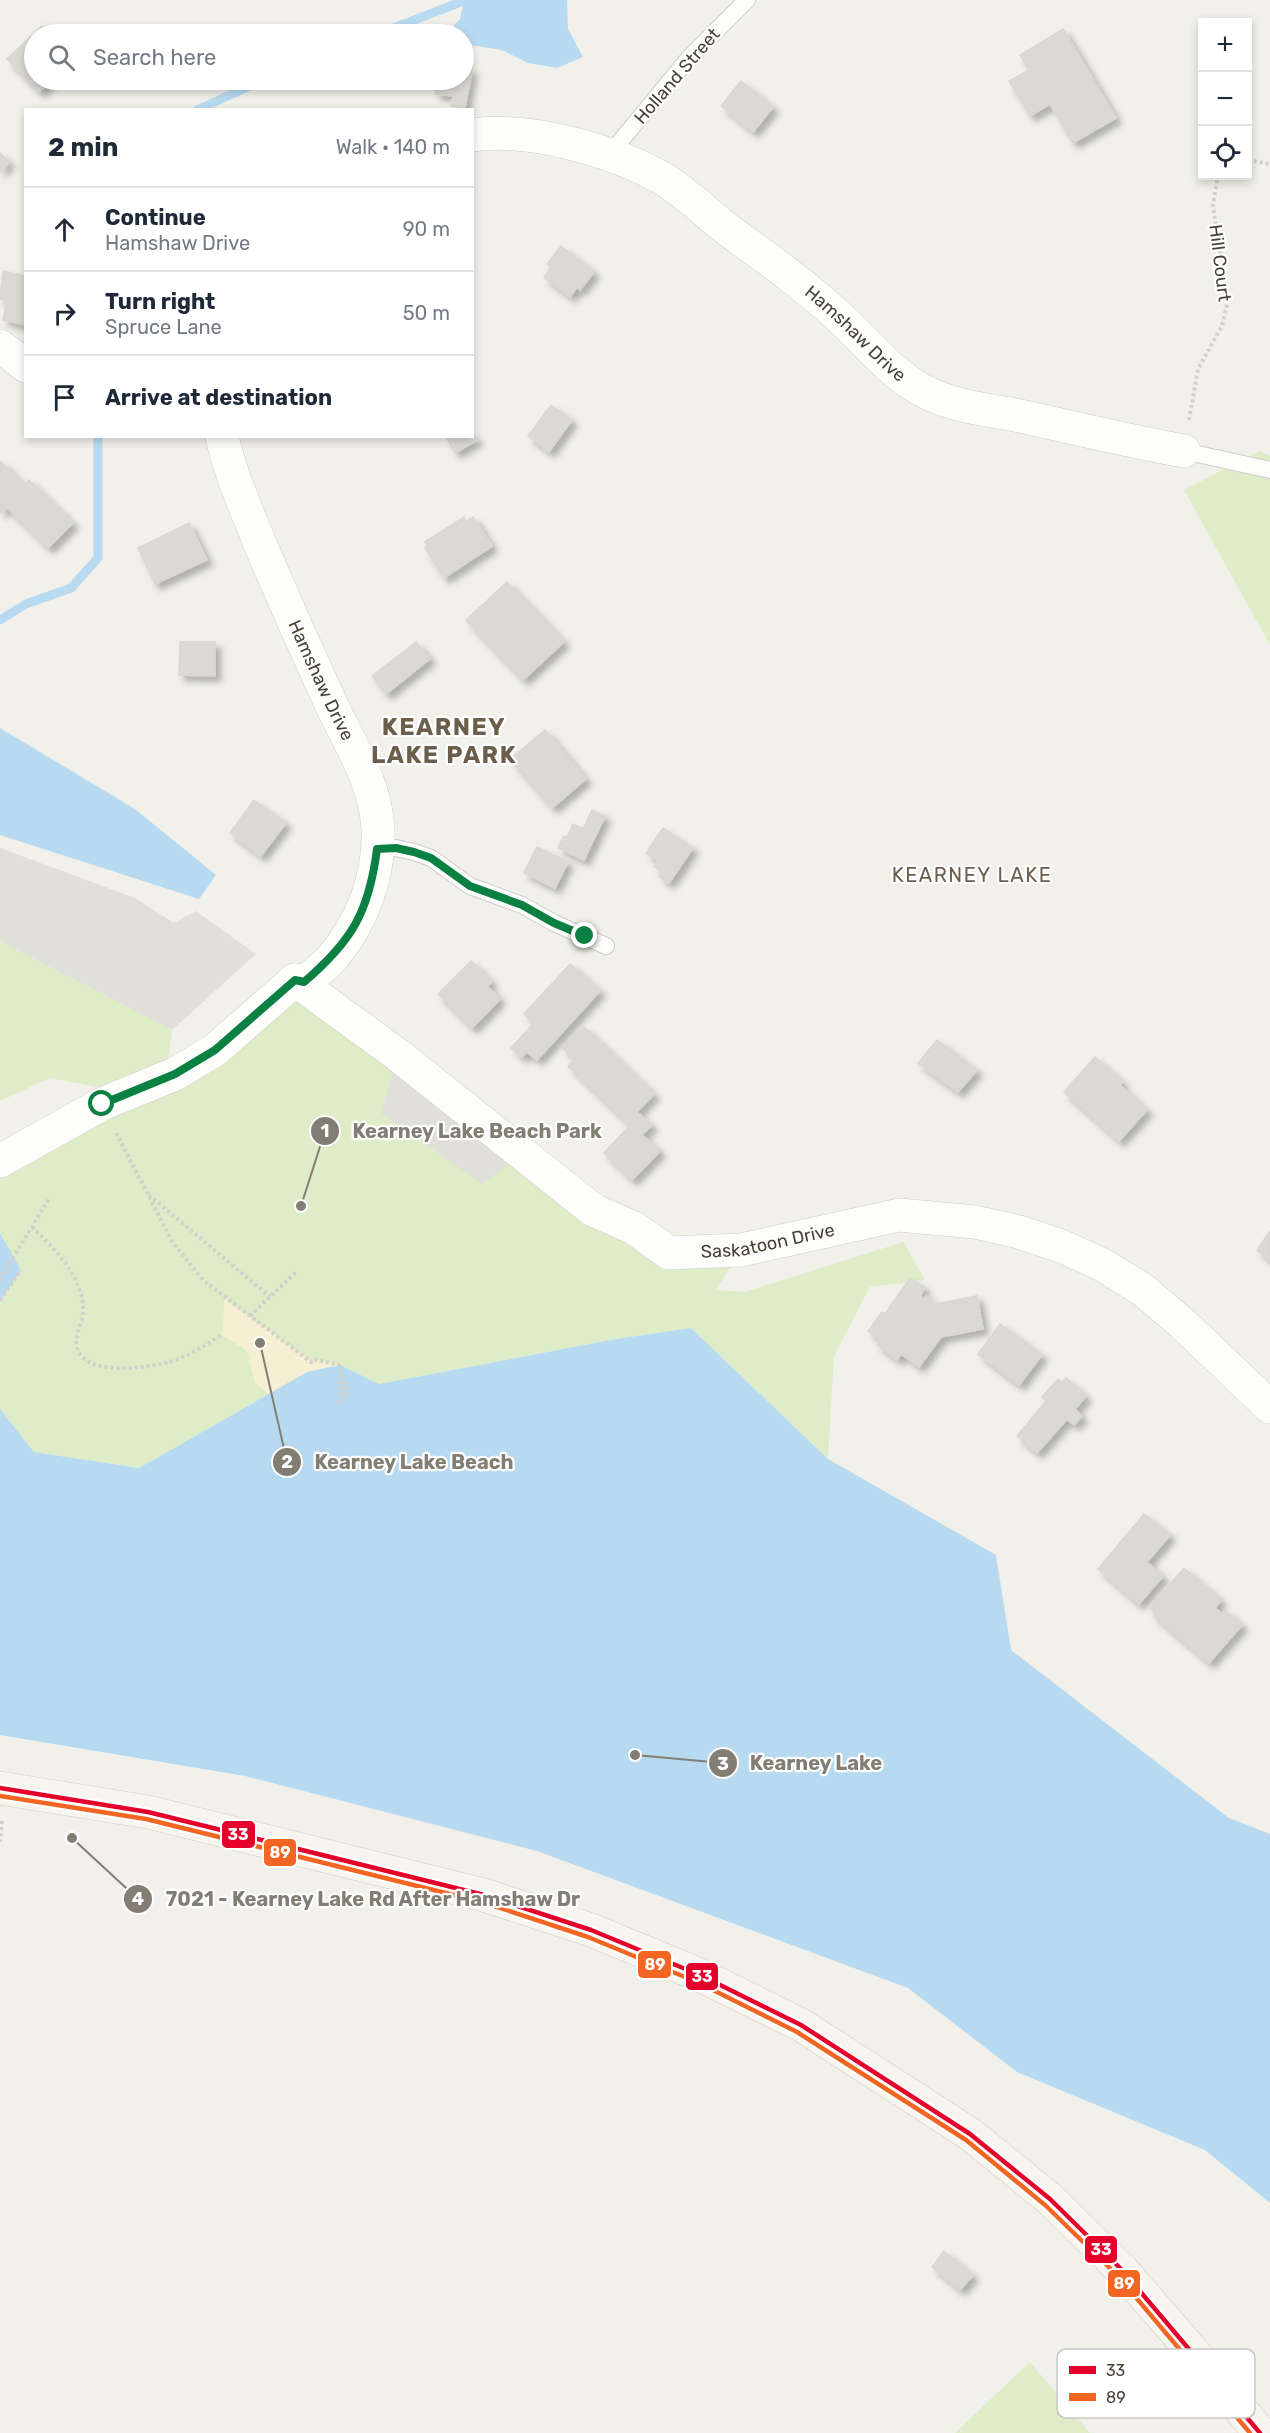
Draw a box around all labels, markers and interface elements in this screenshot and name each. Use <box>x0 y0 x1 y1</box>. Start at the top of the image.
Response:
map controls <box>1198 18 1252 180</box>
button: + <box>1198 18 1252 72</box>
search box <box>24 24 474 90</box>
street label: Holland Street <box>629 24 725 128</box>
icon: search <box>45 41 78 74</box>
text: Search here <box>93 44 216 71</box>
button: − <box>1198 72 1252 126</box>
button: locate <box>1198 126 1252 180</box>
text: 2 min <box>48 132 118 163</box>
text: Walk · 140 m <box>336 135 450 159</box>
text: Continue <box>105 204 206 231</box>
icon: ahead <box>48 213 81 246</box>
text: 90 m <box>403 217 450 241</box>
street label: Hill Court <box>1204 223 1236 303</box>
text: Hamshaw Drive <box>105 231 250 255</box>
street label: Hamshaw Drive <box>800 281 910 387</box>
text: Turn right <box>105 288 215 315</box>
icon: right <box>48 297 81 330</box>
text: 50 m <box>403 301 450 325</box>
text: Spruce Lane <box>105 315 222 339</box>
icon: arrive <box>48 381 81 414</box>
text: Arrive at destination <box>105 384 332 411</box>
street label: Hamshaw Drive <box>283 617 359 744</box>
district label: KEARNEY LAKE PARK <box>371 713 517 769</box>
district label: KEARNEY LAKE <box>892 863 1052 887</box>
route end <box>571 922 597 948</box>
route start <box>88 1090 114 1116</box>
callout: Kearney Lake Beach Park <box>310 1112 614 1150</box>
text: Kearney Lake Beach Park <box>352 1119 602 1143</box>
text: 1 <box>321 1120 329 1142</box>
street label: Saskatoon Drive <box>700 1219 837 1263</box>
callout: Kearney Lake Beach <box>272 1443 526 1481</box>
text: Kearney Lake Beach <box>314 1450 514 1474</box>
text: 2 <box>281 1451 293 1473</box>
callout: Kearney Lake <box>708 1744 895 1782</box>
text: Kearney Lake <box>750 1751 882 1775</box>
text: 3 <box>717 1753 729 1775</box>
line badge: 33 <box>221 1820 256 1849</box>
text: 33 <box>227 1825 249 1844</box>
line badge: 89 <box>263 1838 297 1867</box>
text: 89 <box>269 1843 291 1862</box>
callout: 7021 - Kearney Lake Rd After Hamshaw Dr <box>123 1880 593 1918</box>
text: 7021 - Kearney Lake Rd After Hamshaw Dr <box>166 1887 580 1911</box>
text: 4 <box>132 1888 144 1910</box>
line badge: 89 <box>637 1950 672 1979</box>
text: 89 <box>644 1955 666 1974</box>
line badge: 33 <box>685 1962 719 1991</box>
text: 33 <box>691 1967 713 1986</box>
line badge: 33 <box>1084 2235 1118 2264</box>
text: 33 <box>1090 2240 1112 2259</box>
line badge: 89 <box>1107 2269 1141 2298</box>
text: 89 <box>1113 2274 1135 2293</box>
legend <box>1057 2349 1255 2418</box>
text: 33 <box>1106 2361 1125 2380</box>
text: 89 <box>1106 2388 1126 2407</box>

